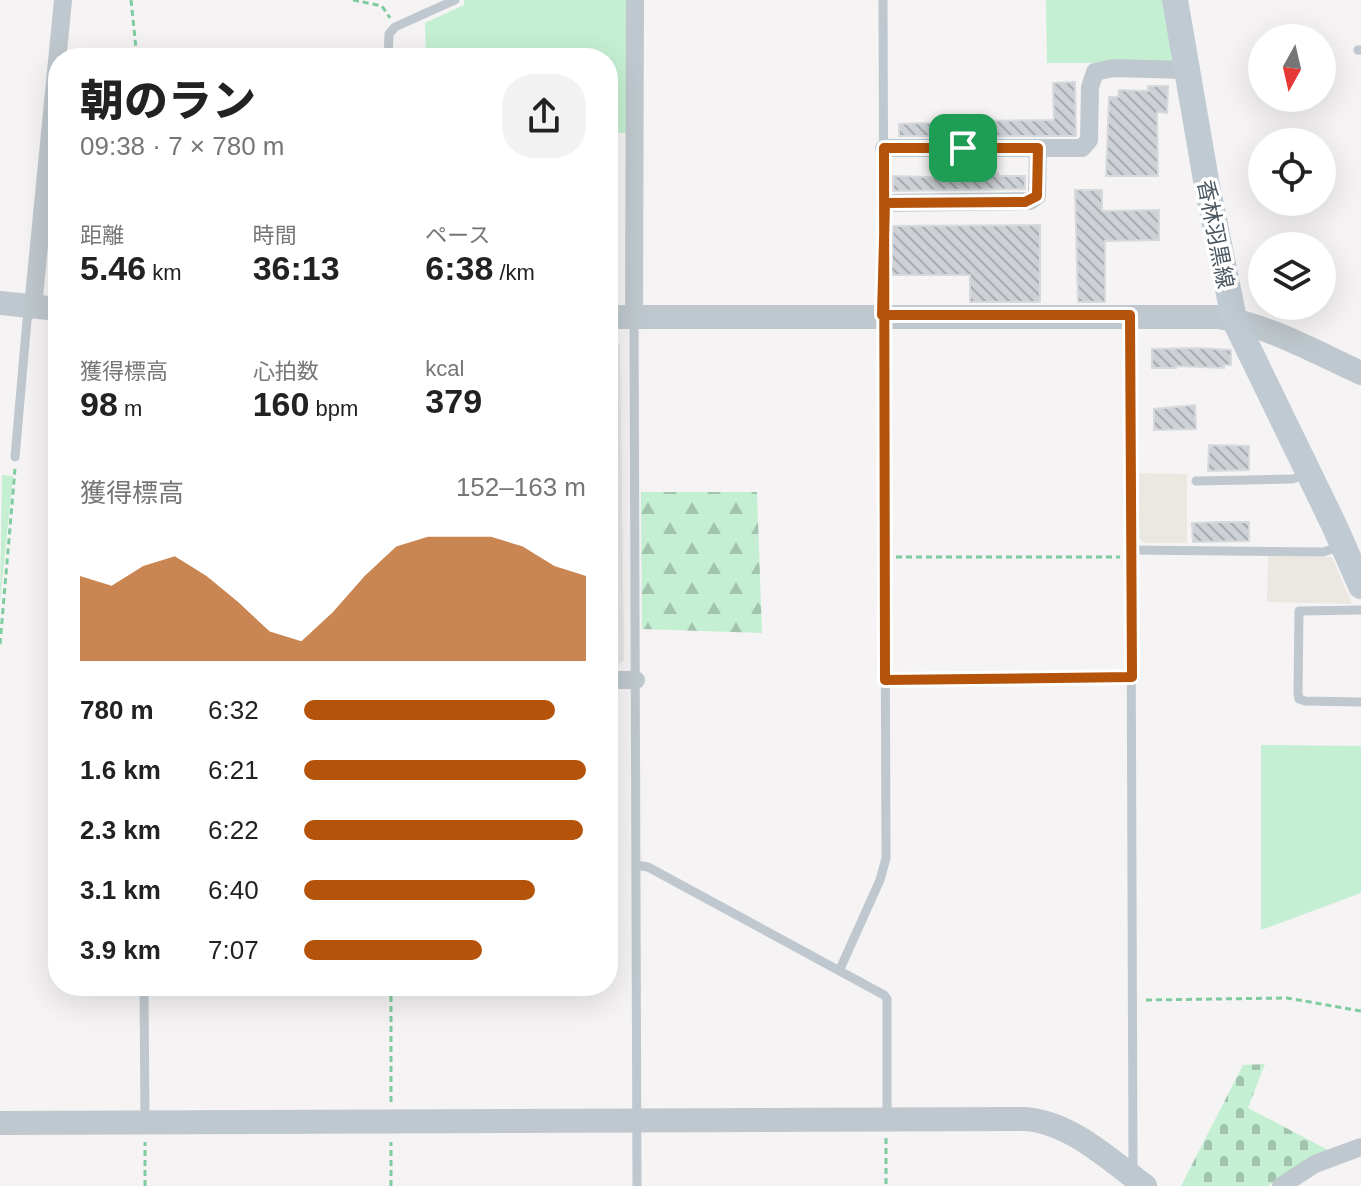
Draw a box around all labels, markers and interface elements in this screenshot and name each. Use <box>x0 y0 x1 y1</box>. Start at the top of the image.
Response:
north arrow <box>1248 24 1336 112</box>
map controls <box>1248 24 1336 320</box>
button: share <box>502 74 586 158</box>
text: 朝のラン <box>80 76 256 125</box>
pin <box>929 114 997 182</box>
icon: arrive <box>941 126 985 170</box>
button: locate <box>1248 128 1336 216</box>
text: 09:38 · 7 × 780 m <box>80 131 285 161</box>
street label: 香林羽黒線 <box>1193 178 1238 290</box>
text: 距離 <box>80 223 124 248</box>
text: 時間 <box>253 223 297 248</box>
text: ペース <box>425 223 490 248</box>
button: layers <box>1248 232 1336 320</box>
text: 5.46 <box>80 249 146 287</box>
text: 36:13 <box>253 249 340 287</box>
text: 6:38 <box>425 249 493 287</box>
text: km <box>146 260 182 285</box>
text: /km <box>493 260 535 285</box>
text: kcal <box>425 356 464 381</box>
text: 獲得標高 <box>80 359 168 384</box>
text: 心拍数 <box>253 359 319 384</box>
text: 379 <box>425 382 482 420</box>
text: 98 <box>80 385 118 423</box>
text: 160 <box>253 385 309 423</box>
text: m <box>118 396 142 421</box>
text: bpm <box>309 396 358 421</box>
text: 152–163 m <box>456 472 586 502</box>
text: 獲得標高 <box>80 478 184 508</box>
text: 780 m <box>80 695 154 725</box>
text: 6:32 <box>208 695 259 725</box>
text: 1.6 km <box>80 755 161 785</box>
text: 6:21 <box>208 755 259 785</box>
text: 2.3 km <box>80 815 161 845</box>
text: 6:22 <box>208 815 259 845</box>
text: 3.1 km <box>80 875 161 905</box>
text: 6:40 <box>208 875 259 905</box>
text: 3.9 km <box>80 935 161 965</box>
text: 7:07 <box>208 935 259 965</box>

